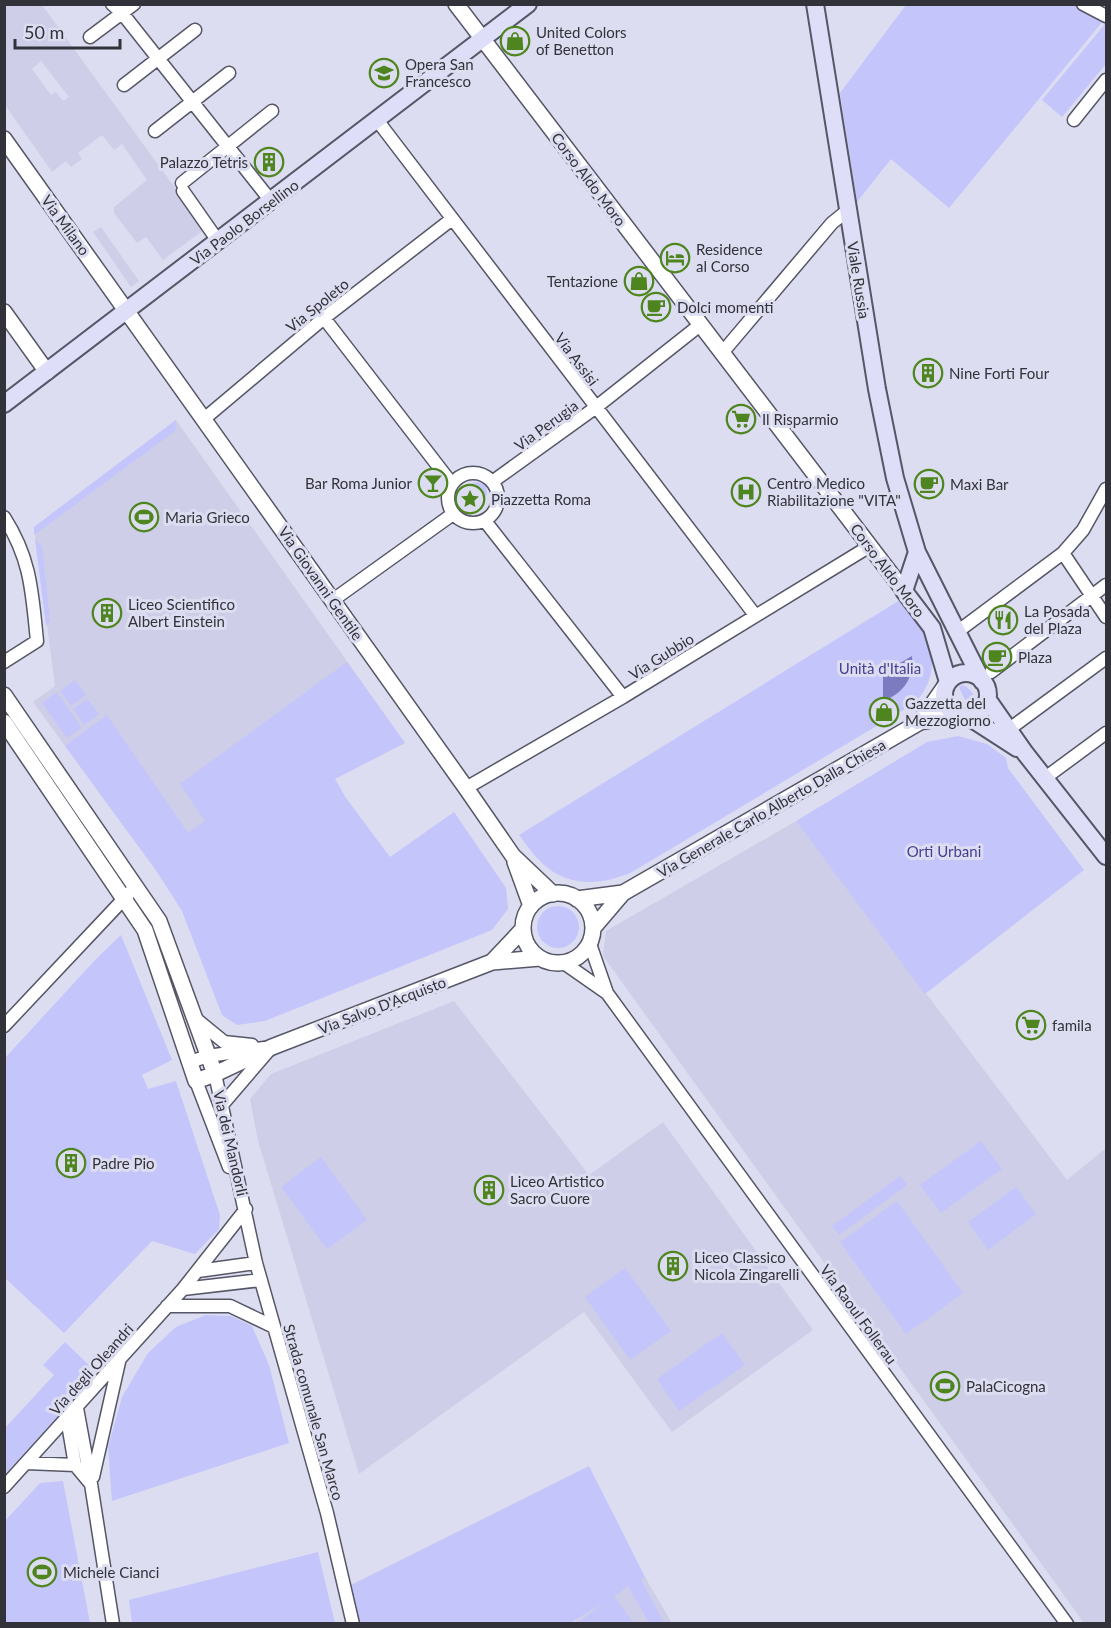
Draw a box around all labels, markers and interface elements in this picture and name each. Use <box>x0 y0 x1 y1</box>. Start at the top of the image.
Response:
scale bar <box>15 12 120 50</box>
text: 50 m <box>24 21 64 43</box>
place label: United Colors of Benetton <box>536 23 627 58</box>
shop icon: United Colors of Benetton <box>499 25 531 57</box>
place label: Opera San Francesco <box>405 55 474 90</box>
school or university icon: Opera San Francesco <box>368 57 400 89</box>
street label: Corso Aldo Moro <box>548 129 630 229</box>
building icon: Palazzo Tetris <box>253 146 285 178</box>
place label: Palazzo Tetris <box>160 153 248 171</box>
street label: Via Paolo Borsellino <box>186 175 302 269</box>
street label: Via Milano <box>38 191 94 259</box>
place label: Residence al Corso <box>696 240 763 275</box>
street label: Viale Russia <box>844 240 874 320</box>
hotel icon: Residence al Corso <box>659 242 691 274</box>
shop icon: Tentazione <box>623 265 655 297</box>
place label: Tentazione <box>547 272 618 290</box>
street label: Via Spoleto <box>282 274 352 336</box>
cafe icon: Dolci momenti <box>640 291 672 323</box>
place label: Dolci momenti <box>677 298 774 316</box>
street label: Via Assisi <box>551 329 603 389</box>
building icon: Nine Forti Four <box>912 357 944 389</box>
place label: Nine Forti Four <box>949 364 1050 382</box>
street label: Via Perugia <box>511 396 581 454</box>
supermarket icon: Il Risparmio <box>725 403 757 435</box>
place label: Il Risparmio <box>762 410 839 428</box>
bar icon: Bar Roma Junior <box>417 467 449 499</box>
cafe icon: Maxi Bar <box>913 468 945 500</box>
place label: Bar Roma Junior <box>305 474 413 492</box>
place label: Centro Medico Riabilitazione "VITA" <box>767 474 901 509</box>
place label: Maxi Bar <box>950 475 1009 493</box>
hospital icon: Centro Medico Riabilitazione "VITA" <box>730 476 762 508</box>
place icon: Piazzetta Roma <box>454 483 486 515</box>
place label: Piazzetta Roma <box>491 490 591 508</box>
sports icon: Maria Grieco <box>128 501 160 533</box>
place label: Maria Grieco <box>165 508 250 526</box>
street label: Corso Aldo Moro <box>847 520 929 620</box>
street label: Via Giovanni Gentile <box>275 523 367 643</box>
place label: Liceo Scientifico Albert Einstein <box>128 595 235 630</box>
building icon: Liceo Scientifico Albert Einstein <box>91 597 123 629</box>
place label: La Posada del Plaza <box>1024 602 1090 637</box>
restaurant icon: La Posada del Plaza <box>987 604 1019 636</box>
street label: Via Gubbio <box>625 629 697 683</box>
cafe icon: Plaza <box>981 641 1013 673</box>
place label: Plaza <box>1018 648 1052 666</box>
park label: Unità d'Italia <box>839 659 921 677</box>
place label: Gazzetta del Mezzogiorno <box>905 694 991 729</box>
shop icon: Gazzetta del Mezzogiorno <box>868 696 900 728</box>
street label: Via Generale Carlo Alberto Dalla Chiesa <box>654 735 888 881</box>
park label: Orti Urbani <box>907 842 981 860</box>
street label: Via Salvo D'Acquisto <box>316 972 448 1038</box>
supermarket icon: famila <box>1015 1009 1047 1041</box>
place label: famila <box>1052 1016 1092 1034</box>
street label: Via dei Mandorli <box>210 1088 252 1198</box>
building icon: Padre Pio <box>55 1147 87 1179</box>
place label: Padre Pio <box>92 1154 155 1172</box>
place label: Liceo Artistico Sacro Cuore <box>510 1172 604 1207</box>
building icon: Liceo Artistico Sacro Cuore <box>473 1174 505 1206</box>
place label: Liceo Classico Nicola Zingarelli <box>694 1248 799 1283</box>
building icon: Liceo Classico Nicola Zingarelli <box>657 1250 689 1282</box>
street label: Via Raoul Follerau <box>817 1261 901 1367</box>
street label: Via degli Oleandri <box>45 1320 137 1418</box>
street label: Strada comunale San Marco <box>280 1322 348 1502</box>
sports icon: PalaCicogna <box>929 1370 961 1402</box>
place label: PalaCicogna <box>966 1377 1046 1395</box>
sports icon: Michele Cianci <box>26 1556 58 1588</box>
place label: Michele Cianci <box>63 1563 159 1581</box>

